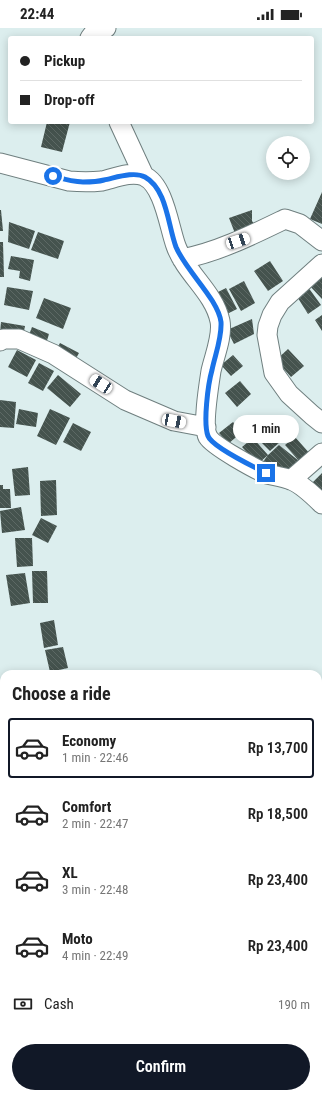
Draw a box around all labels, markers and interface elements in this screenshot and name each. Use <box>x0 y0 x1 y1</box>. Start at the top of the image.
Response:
text: 22:44 <box>20 5 54 23</box>
text: Pickup <box>44 52 85 70</box>
text: Drop-off <box>44 91 95 109</box>
map controls <box>266 136 310 180</box>
button: locate <box>266 136 310 180</box>
route start <box>44 167 62 185</box>
car <box>225 232 251 250</box>
car <box>88 372 114 396</box>
car <box>161 413 187 429</box>
callout: 1 min <box>233 415 299 443</box>
text: 1 min <box>252 421 280 436</box>
route end <box>257 464 275 482</box>
text: Choose a ride <box>12 683 111 704</box>
icon: car <box>14 730 50 766</box>
text: Economy <box>62 732 116 750</box>
text: Rp 13,700 <box>248 739 308 757</box>
text: 1 min · 22:46 <box>62 750 128 765</box>
icon: car <box>14 796 50 832</box>
text: Comfort <box>62 798 111 816</box>
text: Rp 18,500 <box>248 805 308 823</box>
text: 2 min · 22:47 <box>62 816 128 831</box>
icon: car <box>14 862 50 898</box>
text: XL <box>62 864 78 882</box>
text: Rp 23,400 <box>248 871 308 889</box>
text: 3 min · 22:48 <box>62 882 128 897</box>
icon: car <box>14 928 50 964</box>
text: Moto <box>62 930 93 948</box>
text: Rp 23,400 <box>248 937 308 955</box>
text: 4 min · 22:49 <box>62 948 128 963</box>
icon: cash <box>12 993 34 1015</box>
text: Cash <box>44 995 74 1013</box>
text: 190 m <box>278 997 310 1012</box>
button: Confirm <box>12 1044 310 1090</box>

